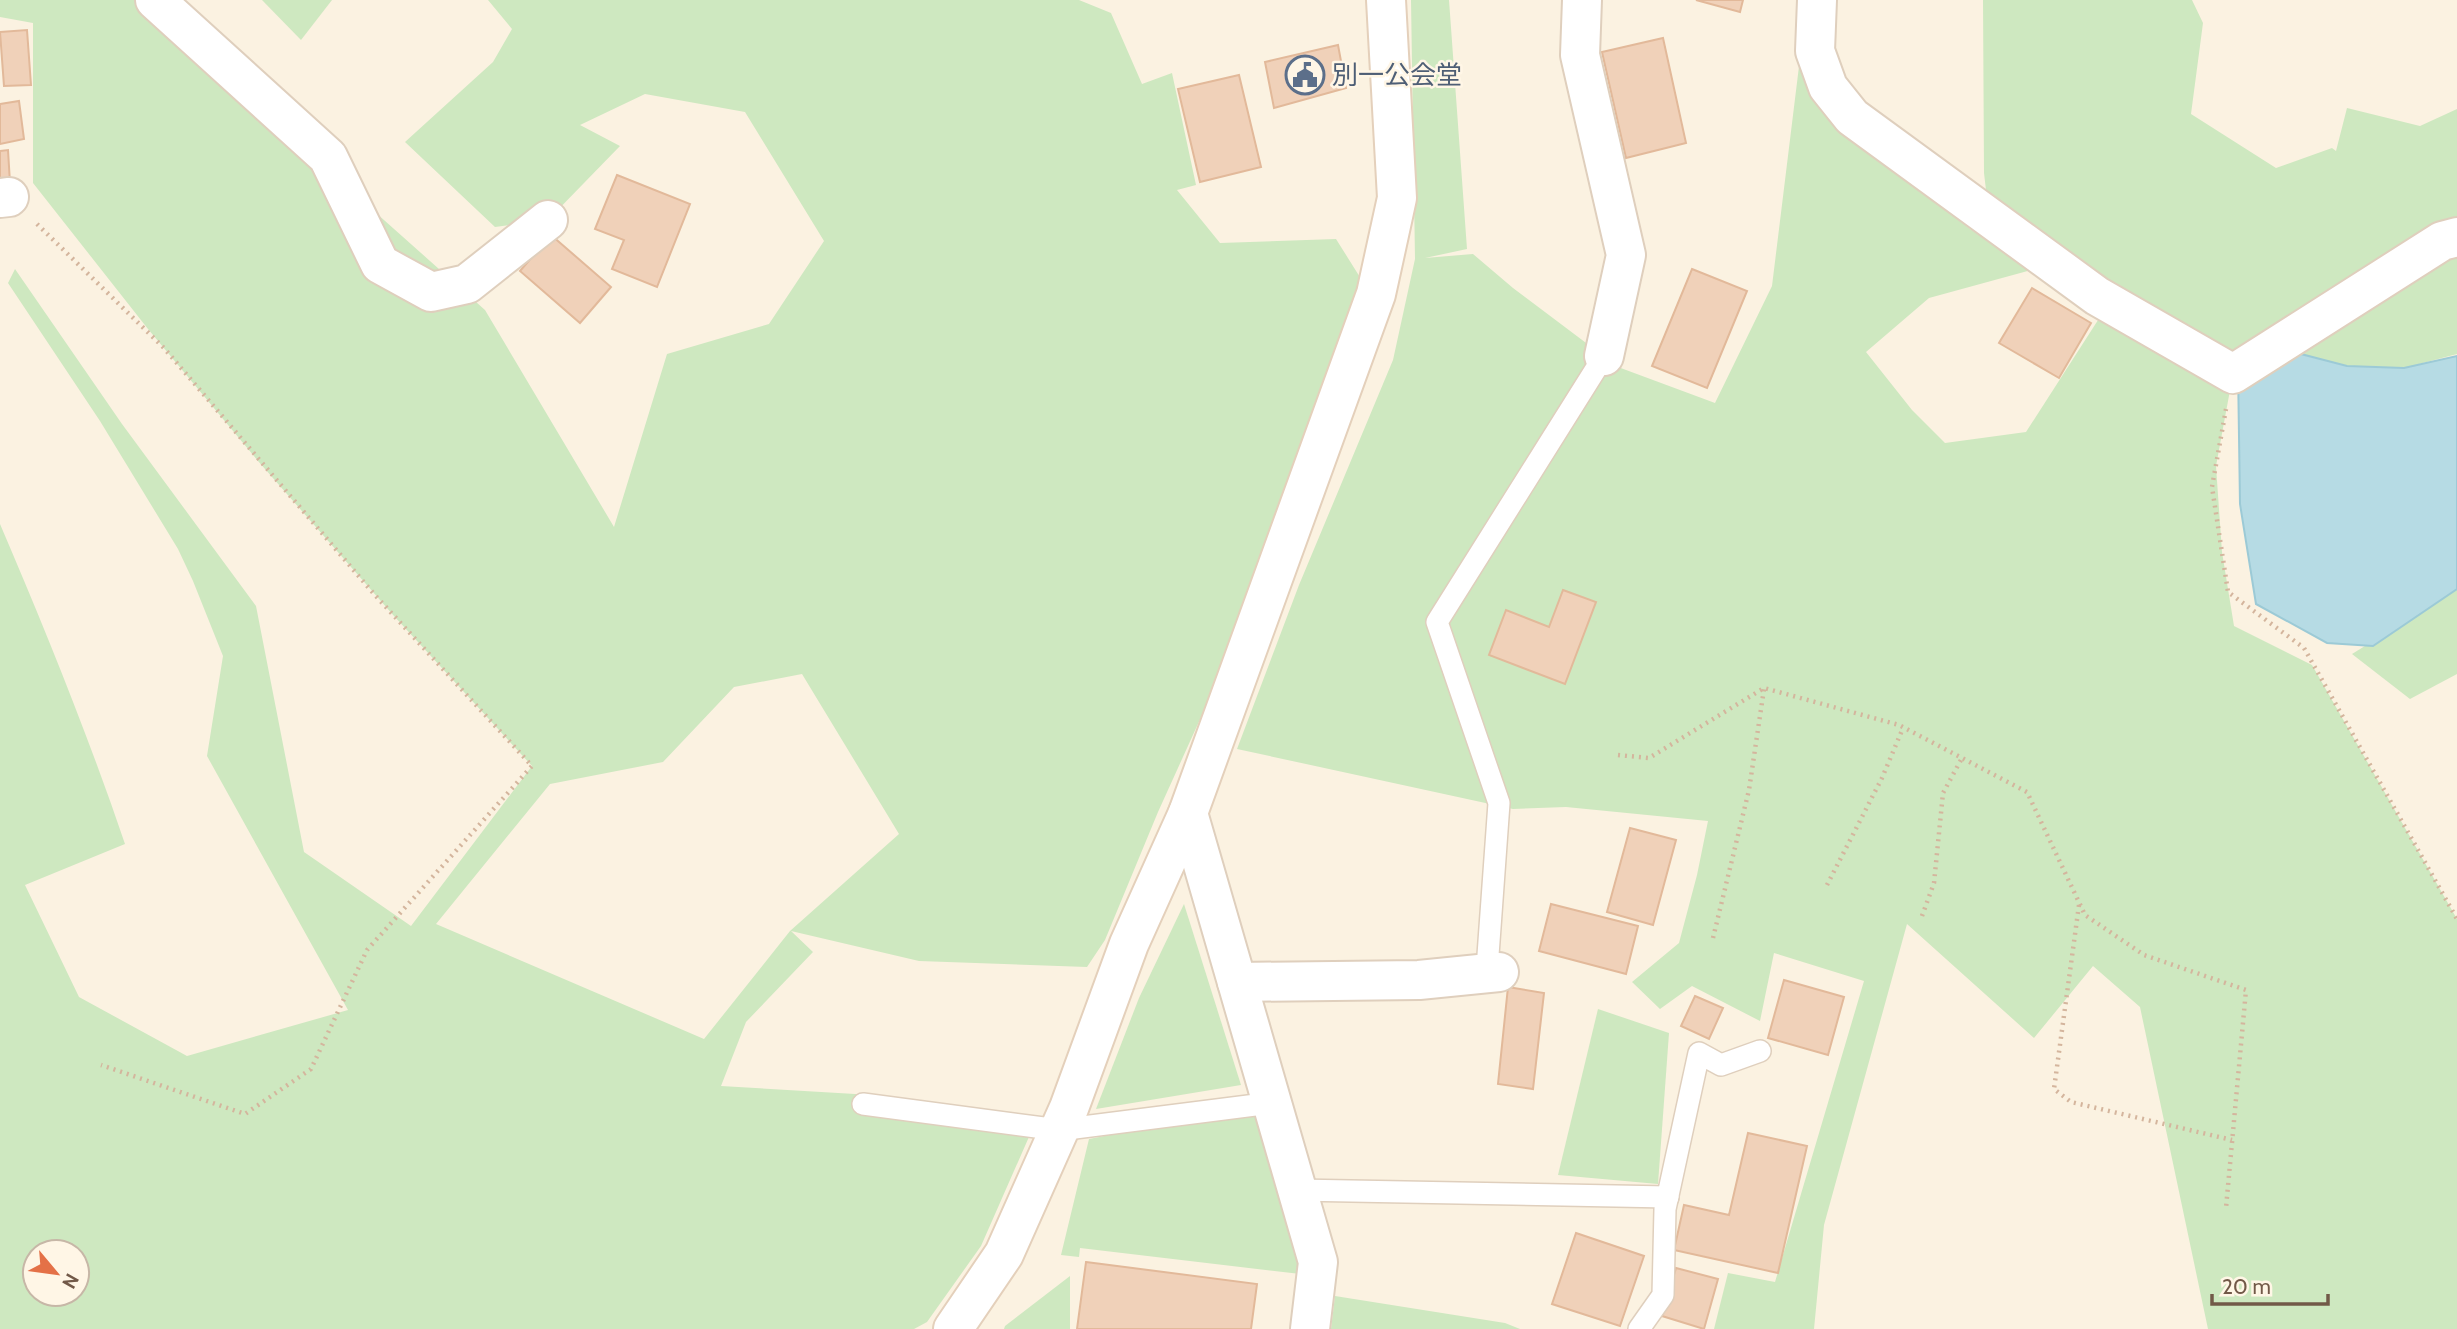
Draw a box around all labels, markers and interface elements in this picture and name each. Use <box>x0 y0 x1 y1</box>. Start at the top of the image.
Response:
public building icon: 別一公会堂 <box>1284 54 1326 96</box>
place label: 別一公会堂 <box>1332 59 1462 91</box>
north arrow <box>21 1238 91 1308</box>
scale bar <box>2212 1262 2328 1306</box>
text: N <box>57 1270 84 1292</box>
text: 20 m <box>2222 1274 2271 1299</box>

